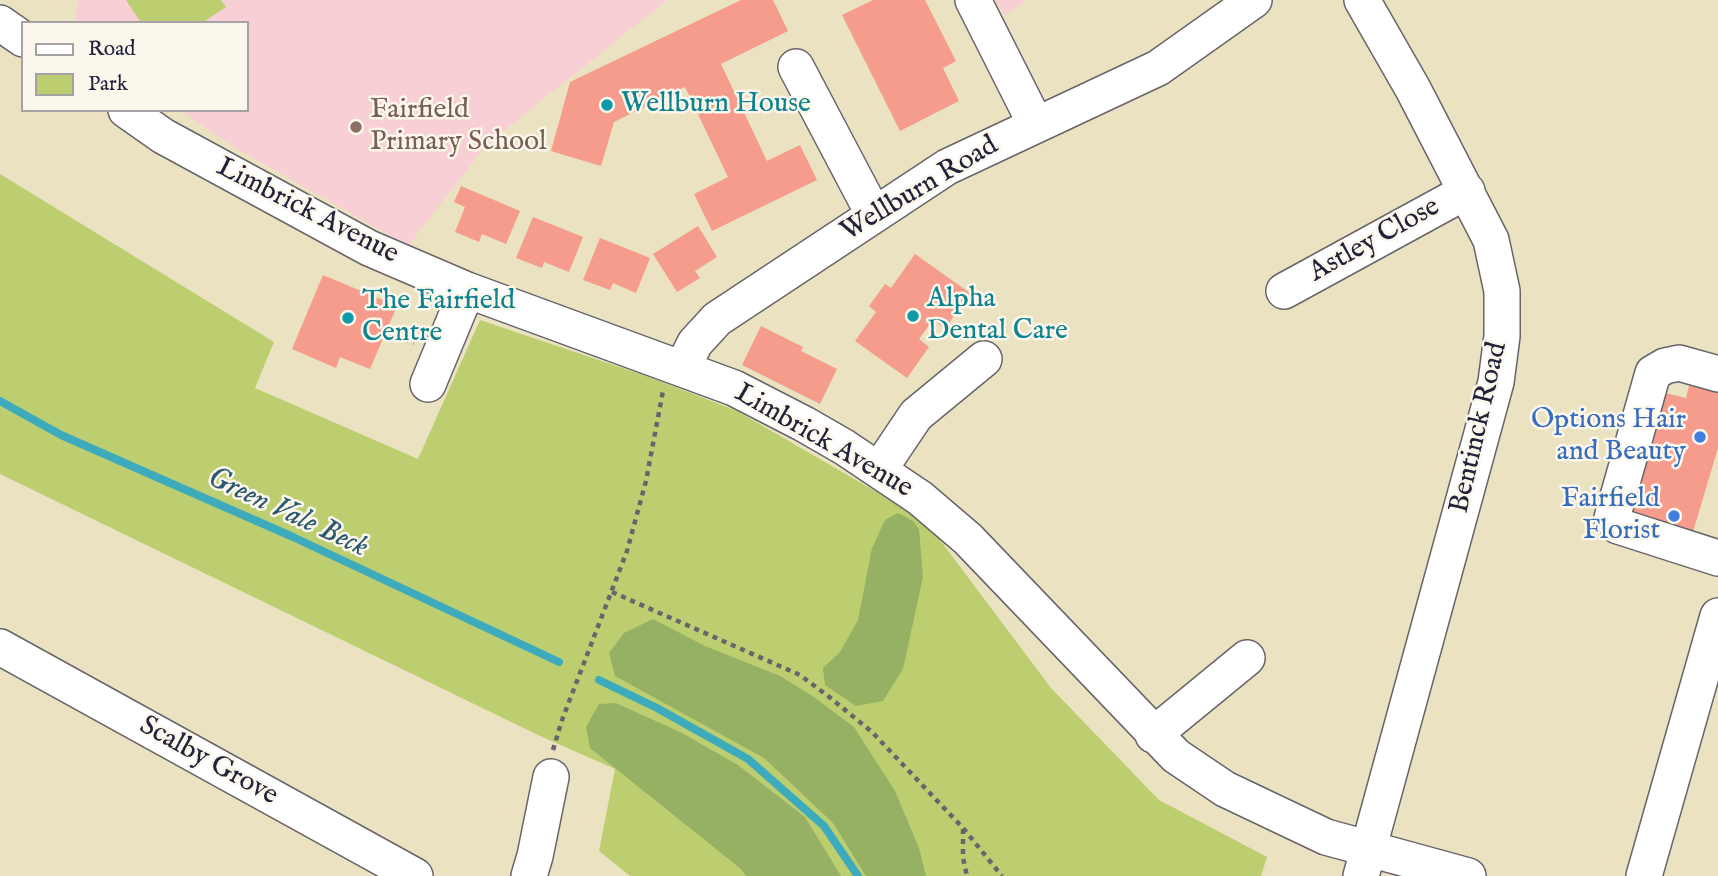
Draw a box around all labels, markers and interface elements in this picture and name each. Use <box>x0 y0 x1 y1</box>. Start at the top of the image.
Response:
legend <box>21 21 248 112</box>
text: Road <box>88 36 135 63</box>
text: Park <box>88 71 128 98</box>
place label: Wellburn House <box>621 88 811 122</box>
place label: Fairfield Primary School <box>370 94 547 160</box>
marker: Wellburn House <box>599 97 615 113</box>
marker: Fairfield Primary School <box>348 119 364 135</box>
street label: Wellburn Road <box>835 130 1005 250</box>
street label: Limbrick Avenue <box>210 152 404 272</box>
street label: Astley Close <box>1304 191 1446 291</box>
place label: Alpha Dental Care <box>927 283 1068 349</box>
place label: The Fairfield Centre <box>362 285 515 351</box>
marker: Alpha Dental Care <box>905 308 921 324</box>
marker: The Fairfield Centre <box>340 310 356 326</box>
street label: Bentinck Road <box>1444 339 1516 517</box>
street label: Limbrick Avenue <box>728 377 918 507</box>
place label: Options Hair and Beauty <box>1531 404 1686 470</box>
marker: Options Hair and Beauty <box>1692 429 1708 445</box>
water label: Green Vale Beck <box>201 461 373 567</box>
place label: Fairfield Florist <box>1561 483 1660 549</box>
marker: Fairfield Florist <box>1666 508 1682 524</box>
street label: Scalby Grove <box>133 710 283 814</box>

